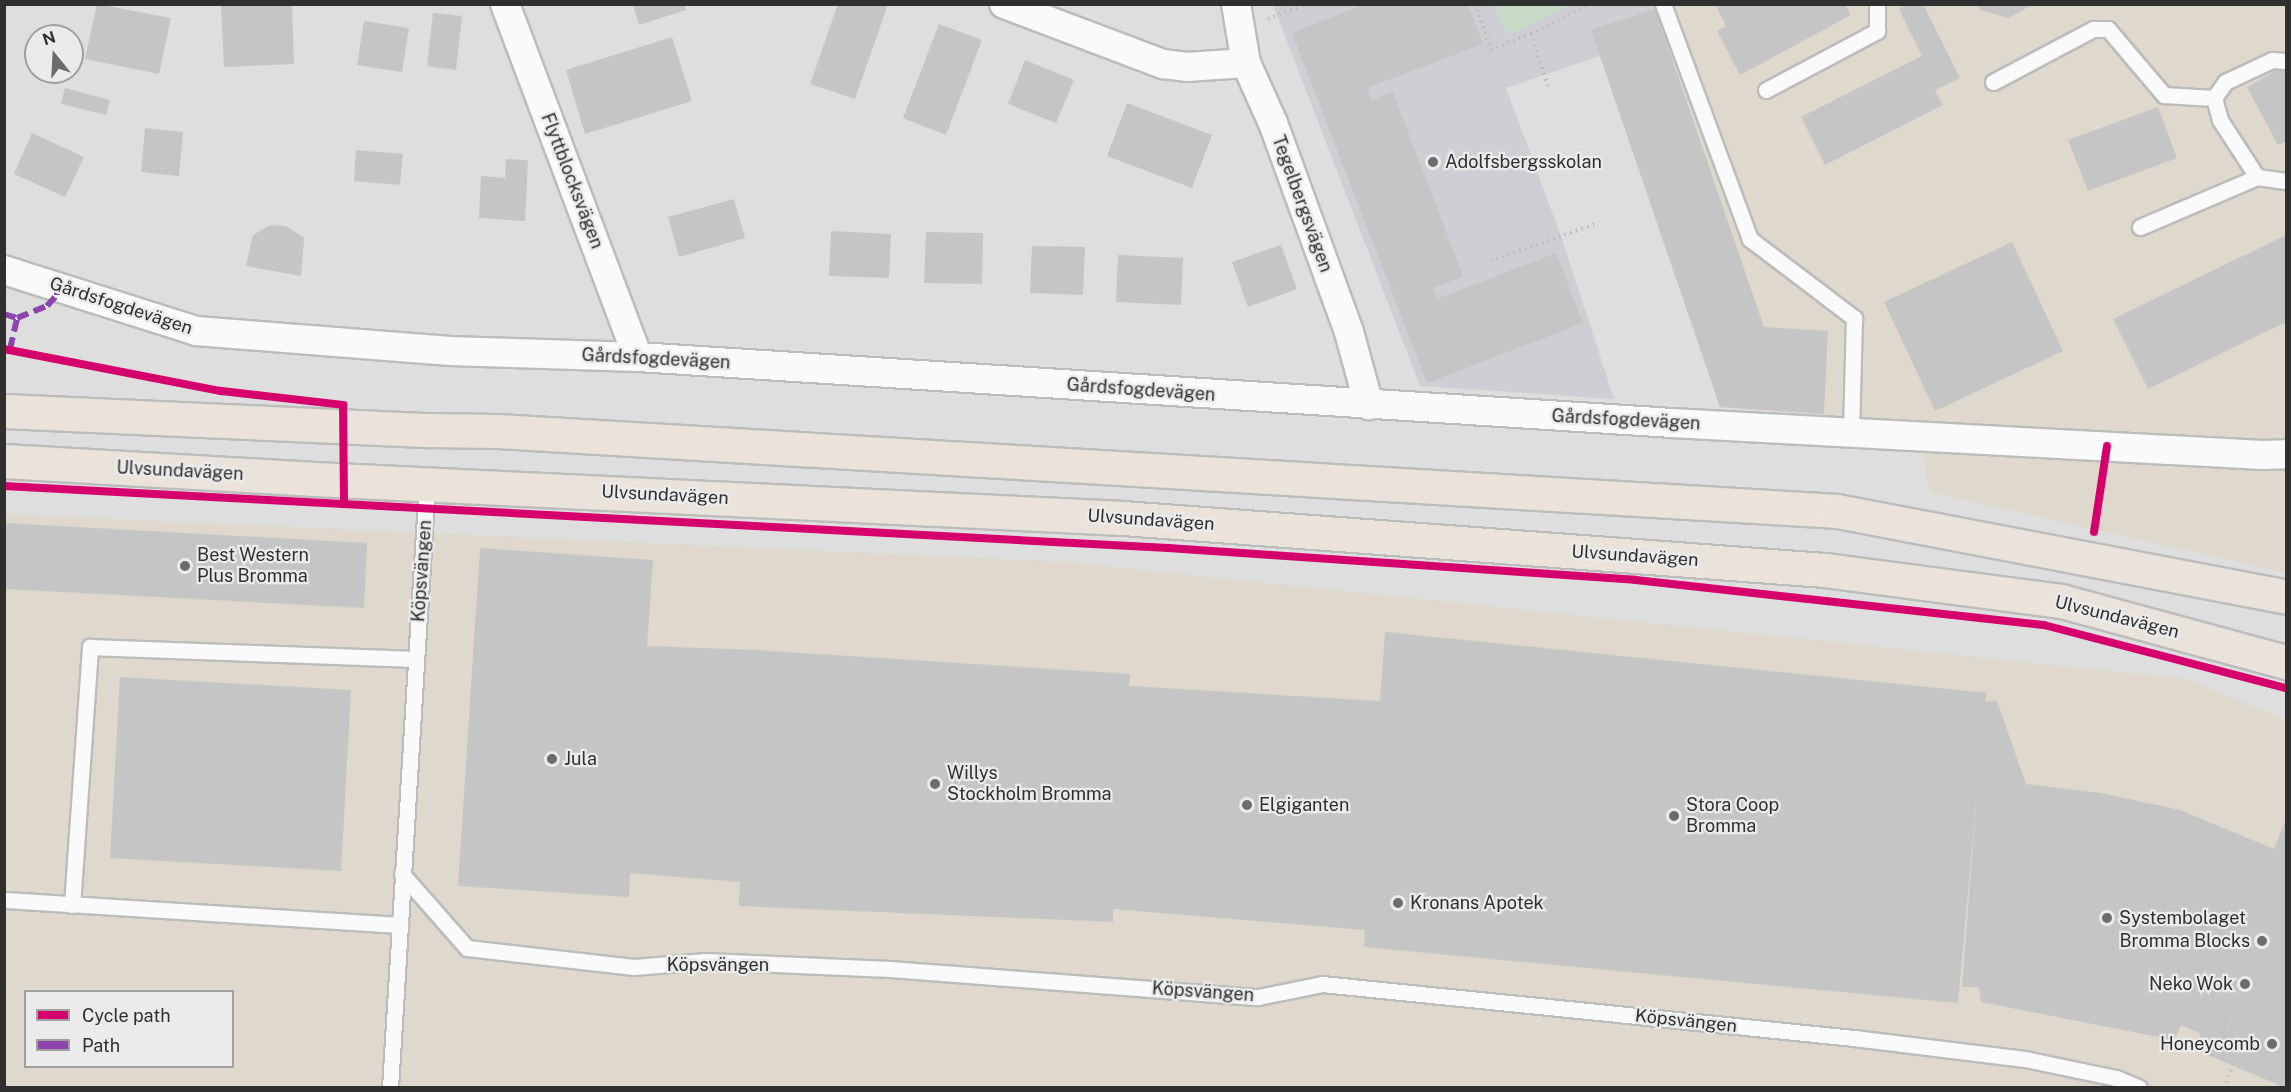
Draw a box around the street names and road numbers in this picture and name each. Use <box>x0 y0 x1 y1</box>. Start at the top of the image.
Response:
street label: Flyttblocksvägen <box>536 110 608 252</box>
street label: Tegelbergsvägen <box>1267 133 1337 275</box>
street label: Gårdsfogdevägen <box>47 273 195 339</box>
street label: Gårdsfogdevägen <box>581 344 731 374</box>
street label: Gårdsfogdevägen <box>1066 374 1216 406</box>
street label: Gårdsfogdevägen <box>1551 405 1701 435</box>
street label: Ulvsundavägen <box>116 457 244 485</box>
street label: Ulvsundavägen <box>601 481 729 509</box>
street label: Ulvsundavägen <box>1087 505 1215 535</box>
street label: Köpsvängen <box>408 519 436 623</box>
street label: Ulvsundavägen <box>1571 541 1699 571</box>
street label: Ulvsundavägen <box>2053 591 2181 643</box>
street label: Köpsvängen <box>667 954 769 976</box>
street label: Köpsvängen <box>1151 978 1255 1006</box>
street label: Köpsvängen <box>1634 1005 1738 1037</box>

